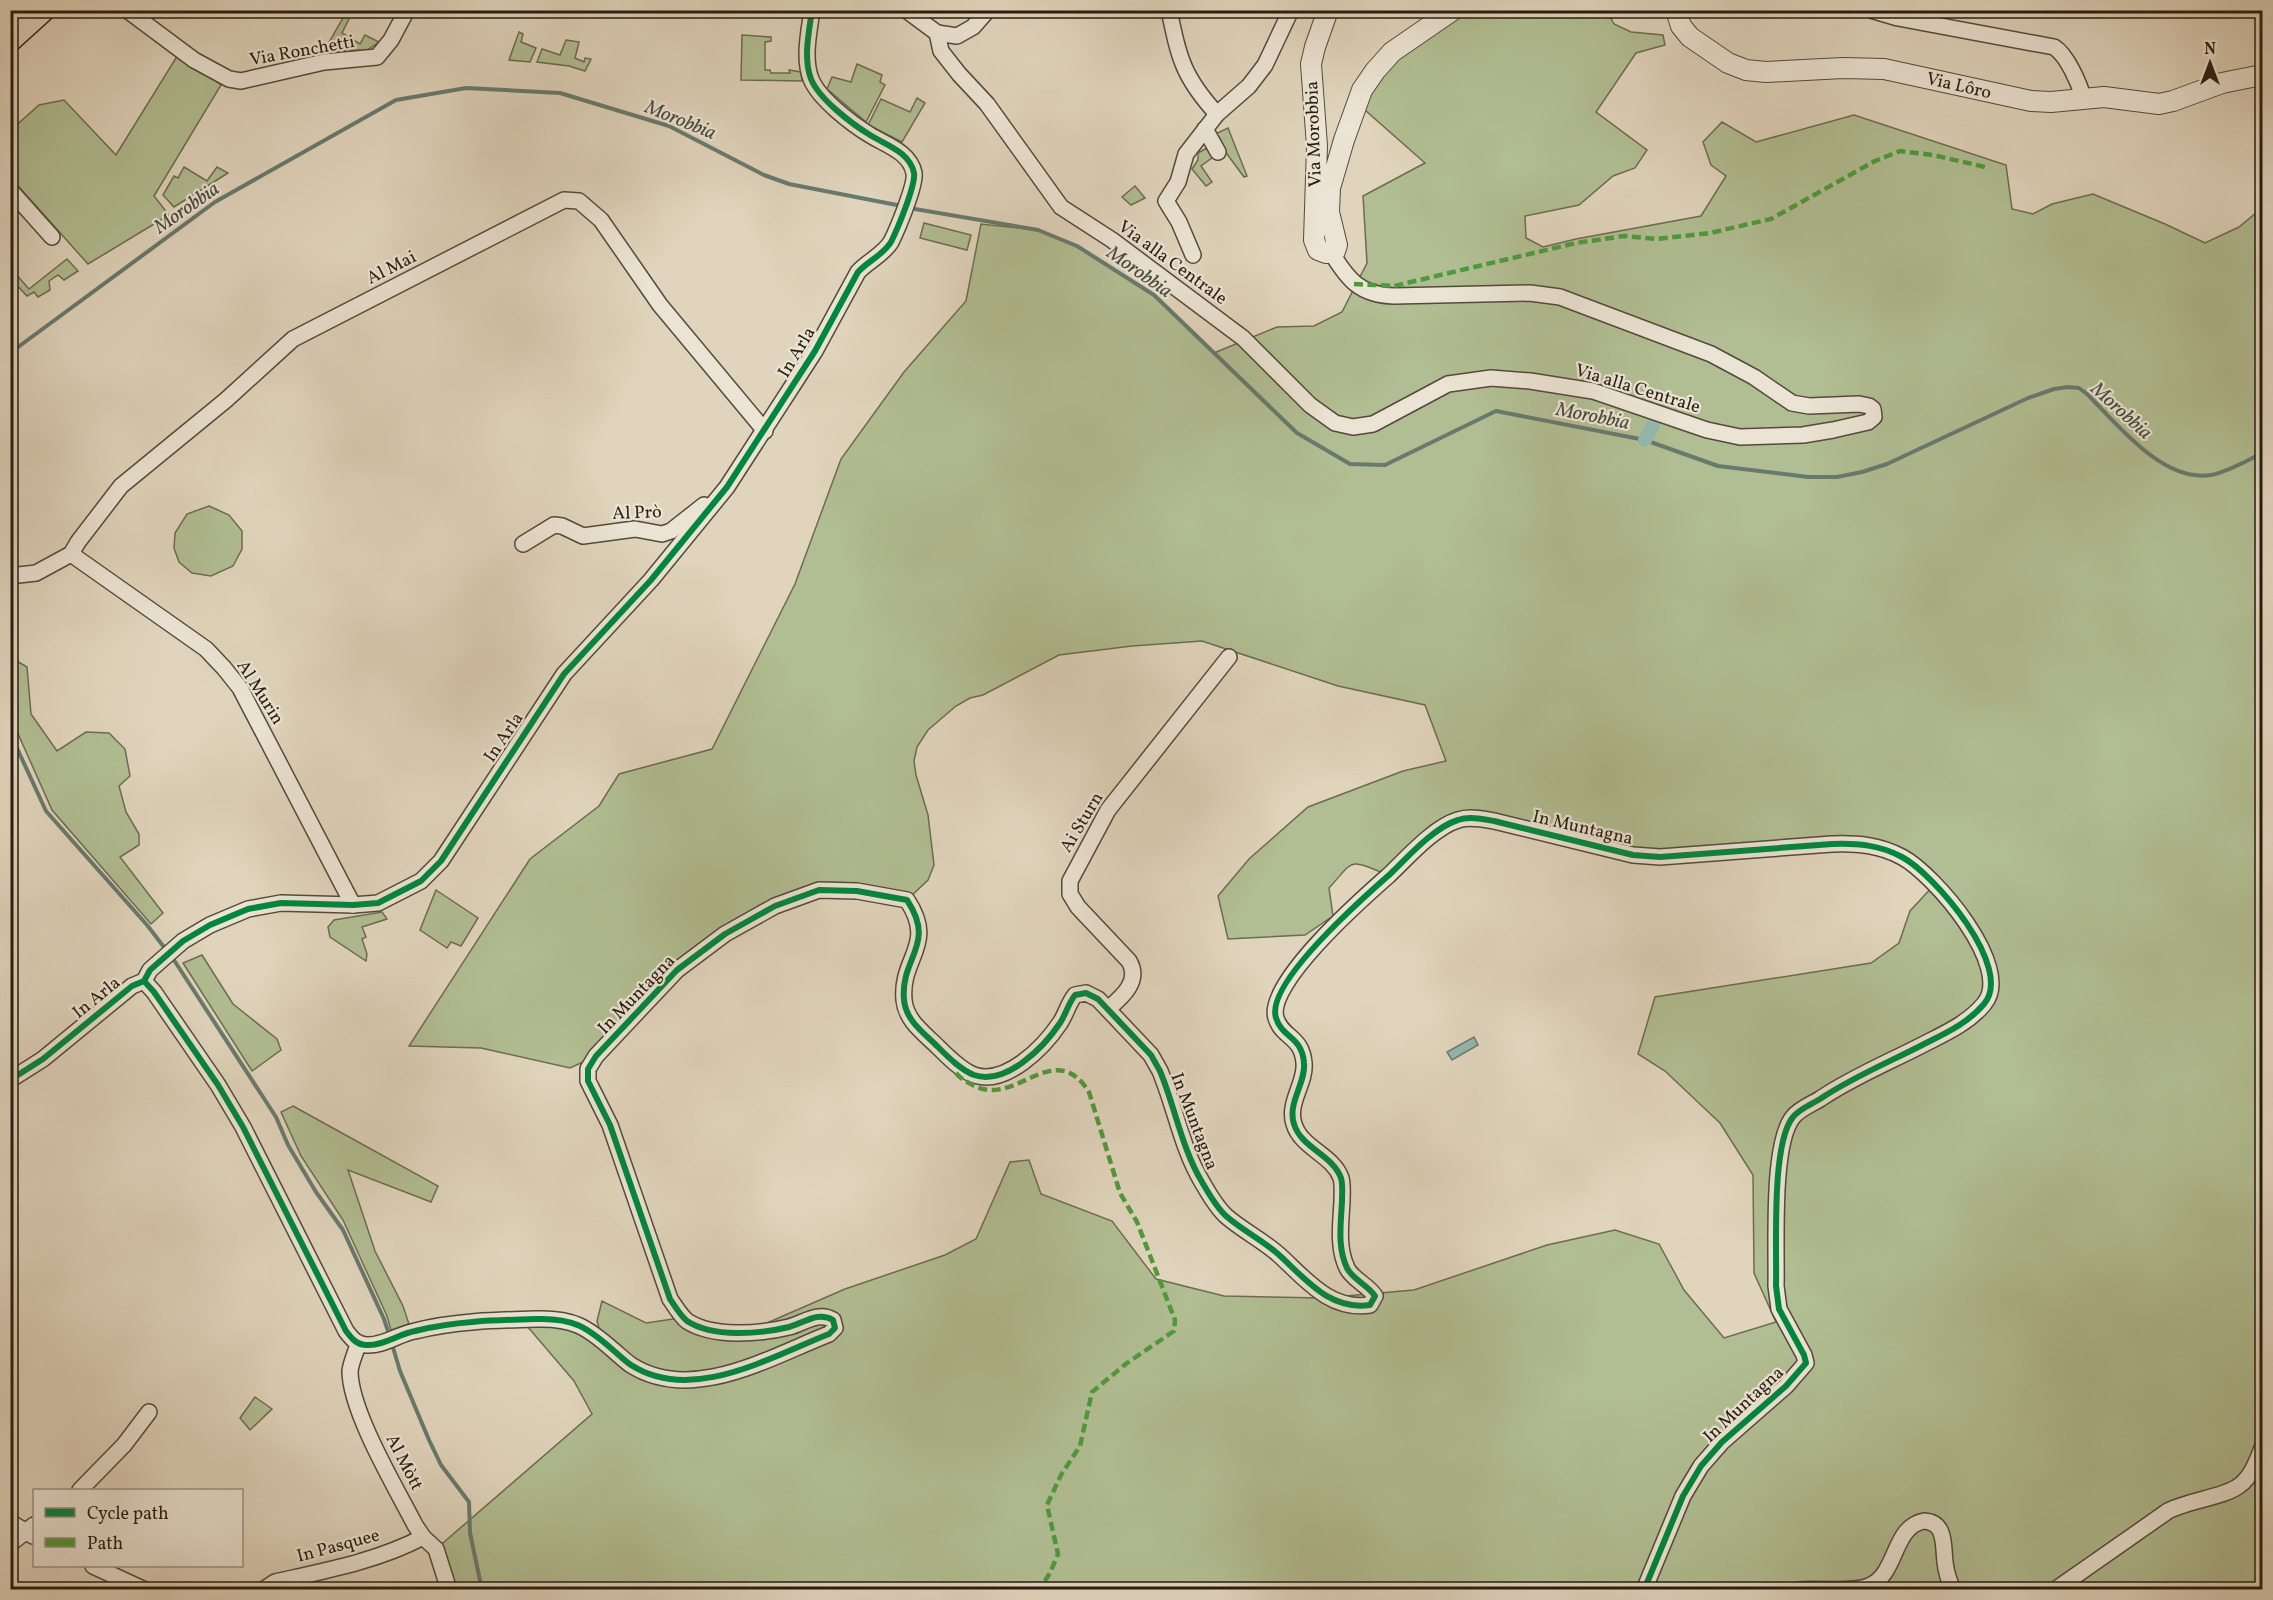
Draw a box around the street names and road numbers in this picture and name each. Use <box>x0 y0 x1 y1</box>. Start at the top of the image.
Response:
street label: Via Ronchetti <box>248 30 357 73</box>
street label: Via Lôro <box>1924 67 1994 106</box>
street label: Via Morobbia <box>1300 80 1329 187</box>
street label: Via alla Centrale <box>1112 215 1232 311</box>
street label: Al Mai <box>362 245 421 291</box>
street label: In Arla <box>772 323 822 383</box>
street label: Via alla Centrale <box>1572 359 1703 420</box>
street label: Al Prò <box>612 500 662 527</box>
street label: Al Murin <box>230 656 290 730</box>
street label: In Arla <box>478 708 530 768</box>
street label: Ai Sturn <box>1054 788 1110 858</box>
street label: In Muntagna <box>1530 805 1635 852</box>
street label: In Muntagna <box>593 950 682 1040</box>
street label: In Arla <box>68 971 126 1025</box>
street label: In Muntagna <box>1164 1069 1224 1174</box>
street label: In Muntagna <box>1698 1361 1790 1449</box>
street label: Al Mòtt <box>379 1430 428 1495</box>
street label: In Pasquee <box>294 1523 383 1570</box>

